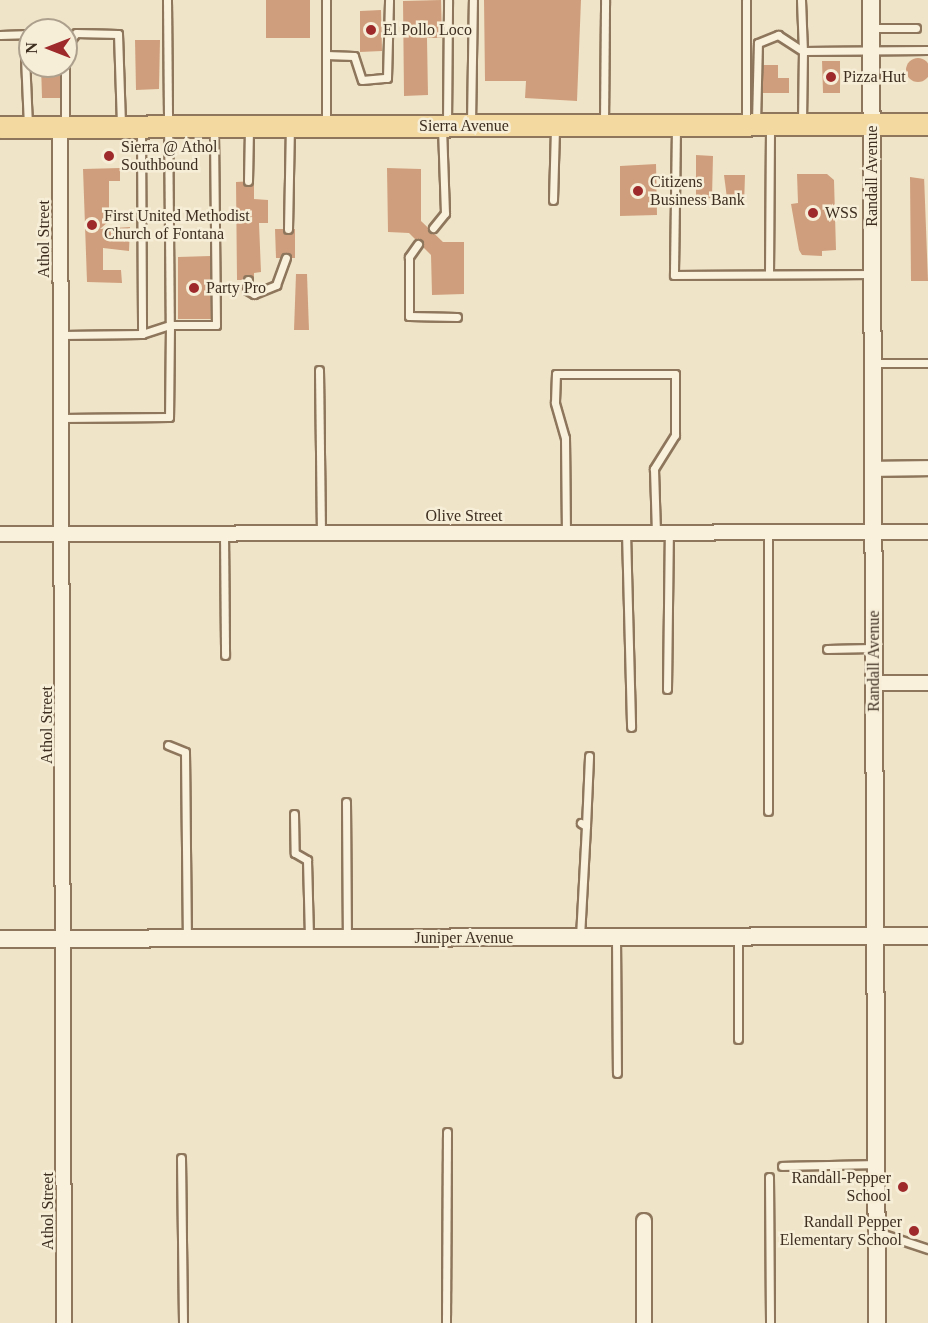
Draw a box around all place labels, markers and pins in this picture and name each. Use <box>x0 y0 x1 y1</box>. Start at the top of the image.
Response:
place label: El Pollo Loco <box>383 20 472 40</box>
marker: El Pollo Loco <box>364 23 378 37</box>
place label: Pizza Hut <box>843 67 906 87</box>
marker: Pizza Hut <box>824 70 838 84</box>
place label: Sierra @ Athol Southbound <box>121 137 218 175</box>
marker: Sierra @ Athol Southbound <box>102 149 116 163</box>
place label: Citizens Business Bank <box>650 172 745 210</box>
marker: Citizens Business Bank <box>631 184 645 198</box>
place label: WSS <box>825 203 858 223</box>
place label: First United Methodist Church of Fontana <box>104 206 250 244</box>
marker: WSS <box>806 206 820 220</box>
marker: First United Methodist Church of Fontana <box>85 218 99 232</box>
place label: Party Pro <box>206 278 266 298</box>
marker: Party Pro <box>187 281 201 295</box>
place label: Randall-Pepper School <box>791 1168 891 1206</box>
marker: Randall-Pepper School <box>896 1180 910 1194</box>
place label: Randall Pepper Elementary School <box>780 1212 902 1250</box>
marker: Randall Pepper Elementary School <box>907 1224 921 1238</box>

